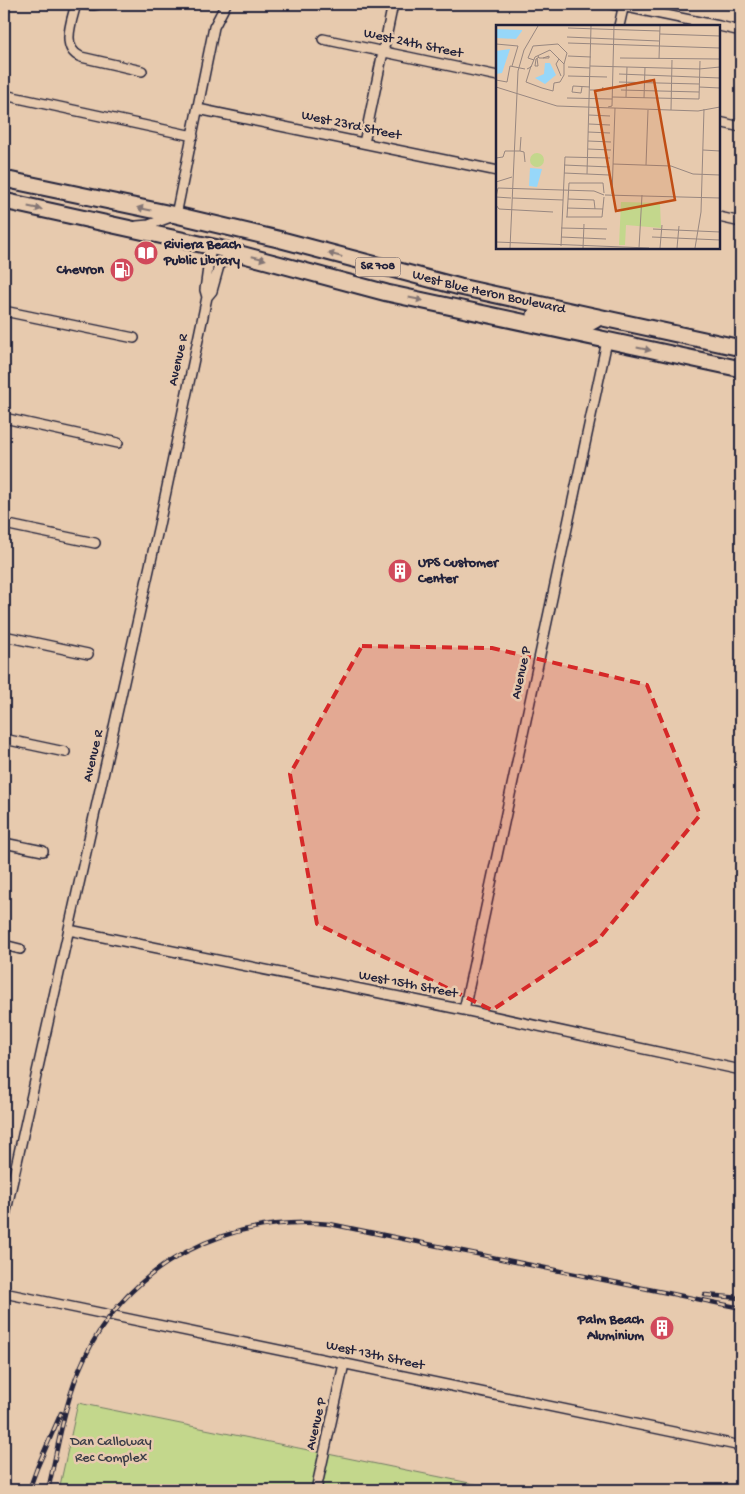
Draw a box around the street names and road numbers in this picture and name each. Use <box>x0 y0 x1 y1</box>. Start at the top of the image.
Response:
street label: West 24th Street <box>362 25 465 63</box>
street label: West 23rd Street <box>300 107 404 145</box>
road number: SR 708 <box>356 258 400 276</box>
street label: West Blue Heron Boulevard <box>410 266 569 319</box>
street label: Avenue R <box>165 332 193 388</box>
street label: Avenue P <box>508 645 536 701</box>
street label: Avenue R <box>80 728 108 784</box>
street label: West 15th Street <box>357 967 460 1003</box>
street label: West 13th Street <box>324 1337 427 1375</box>
street label: Avenue P <box>303 1396 331 1452</box>

